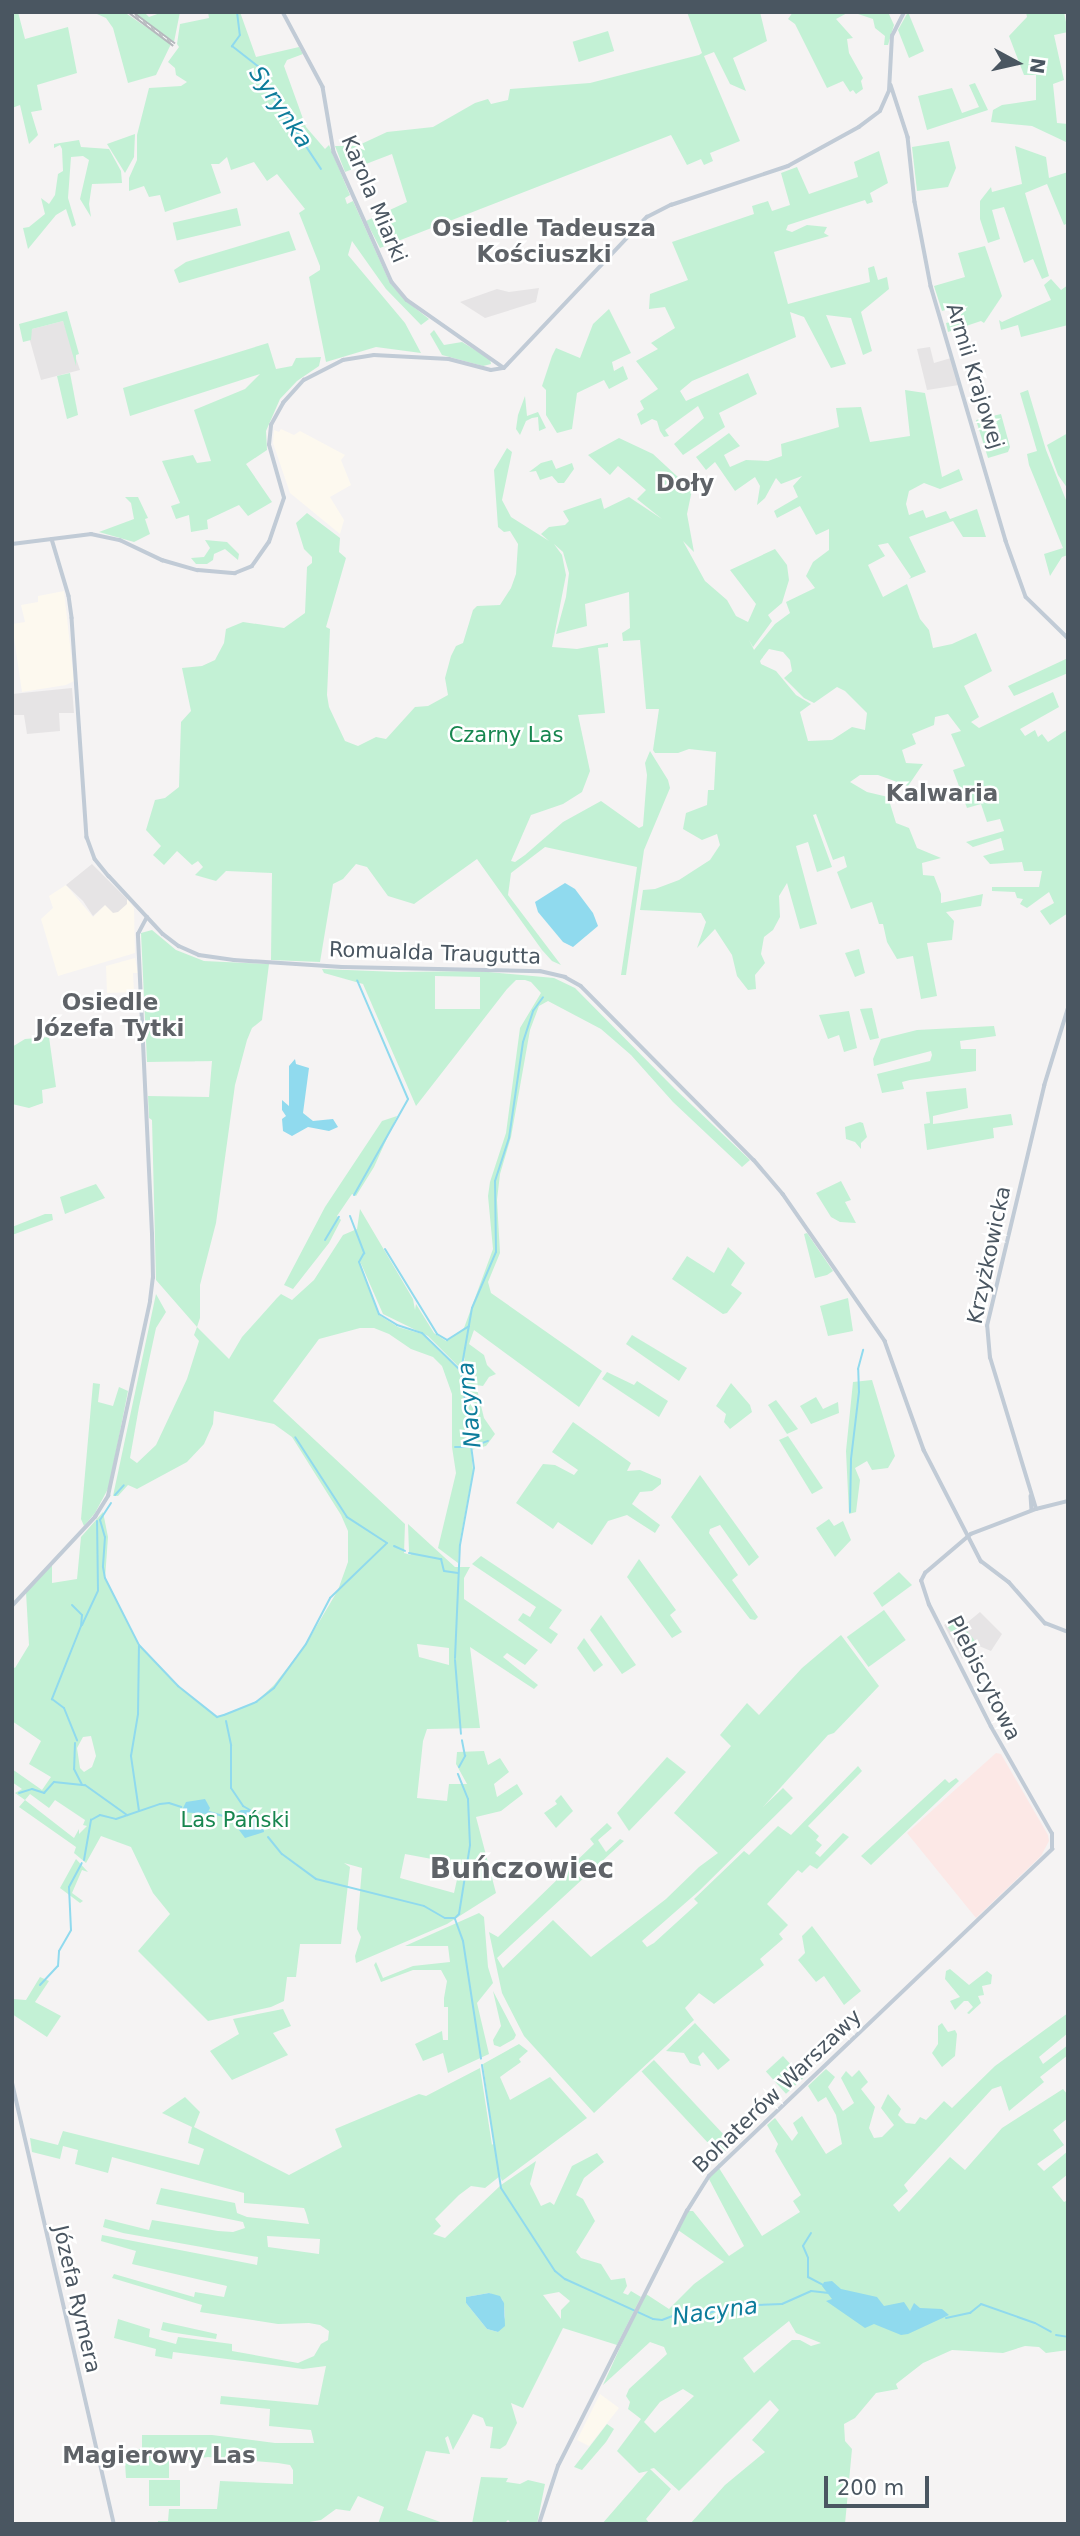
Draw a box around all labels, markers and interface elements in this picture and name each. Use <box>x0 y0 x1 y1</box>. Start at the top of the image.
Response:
north arrow <box>982 28 1052 98</box>
text: N <box>1026 57 1050 75</box>
water label: Syrynka <box>243 61 319 153</box>
street label: Karola Miarki <box>336 131 412 267</box>
district label: Osiedle Tadeusza Kościuszki <box>432 214 656 268</box>
street label: Armii Krajowej <box>941 300 1009 452</box>
district label: Doły <box>656 469 714 497</box>
park label: Czarny Las <box>449 722 563 748</box>
district label: Kalwaria <box>886 779 998 807</box>
street label: Romualda Traugutta <box>328 937 542 969</box>
district label: Osiedle Józefa Tytki <box>35 988 185 1042</box>
street label: Krzyżkowicka <box>962 1184 1016 1326</box>
water label: Nacyna <box>451 1361 487 1449</box>
street label: Plebiscytowa <box>942 1611 1026 1745</box>
park label: Las Pański <box>180 1807 290 1833</box>
district label: Buńczowiec <box>430 1852 614 1886</box>
street label: Bohaterów Warszawy <box>687 2004 867 2178</box>
street label: Józefa Rymera <box>48 2223 106 2375</box>
water label: Nacyna <box>670 2291 760 2331</box>
district label: Magierowy Las <box>62 2441 256 2469</box>
scale bar <box>828 2462 933 2506</box>
text: 200 m <box>837 2476 904 2500</box>

